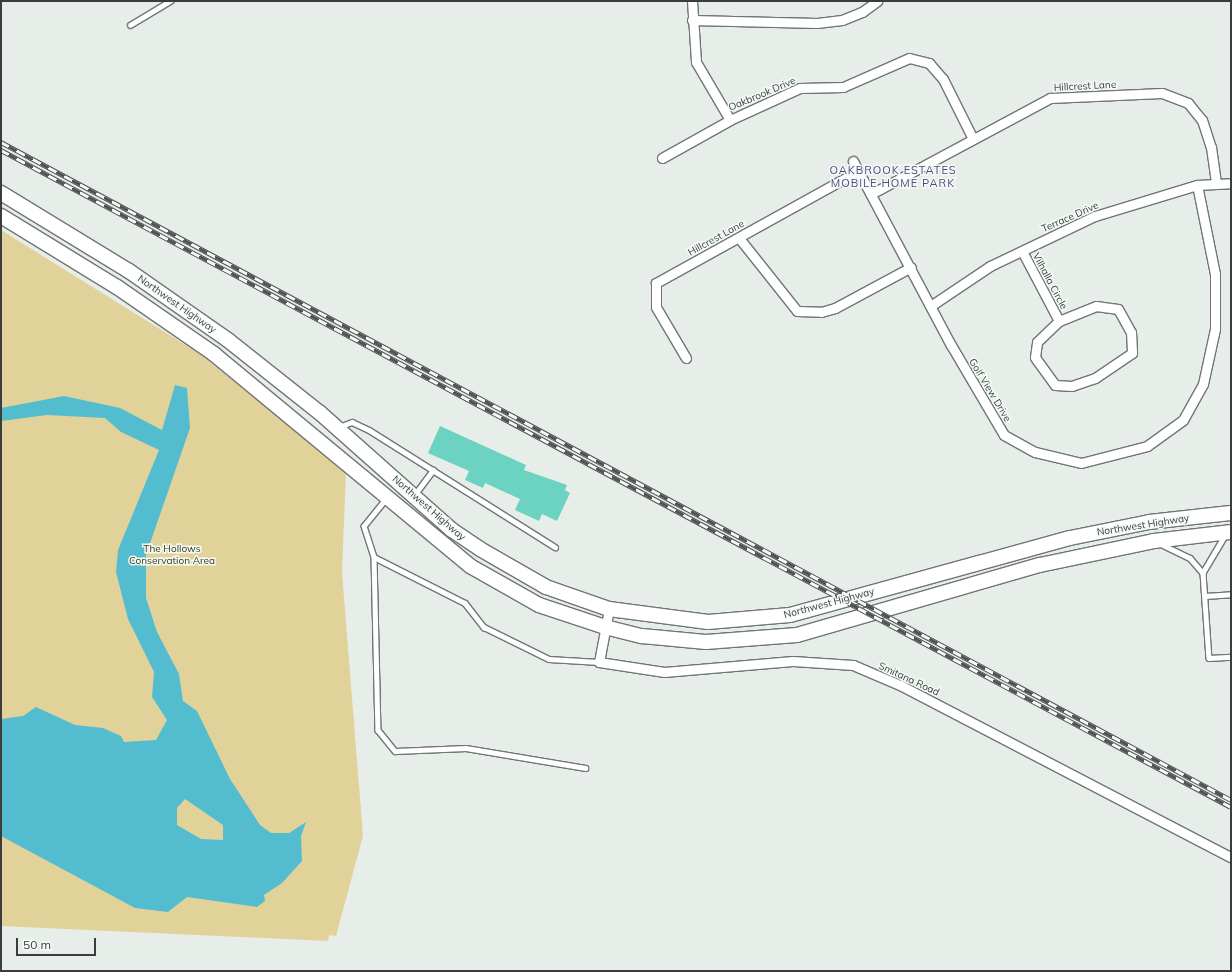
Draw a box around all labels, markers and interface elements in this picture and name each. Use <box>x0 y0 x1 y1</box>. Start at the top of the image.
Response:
street label: Oakbrook Drive <box>727 74 797 114</box>
street label: Hillcrest Lane <box>1053 78 1117 94</box>
district label: OAKBROOK ESTATES MOBILE HOME PARK <box>829 164 957 190</box>
street label: Terrace Drive <box>1040 199 1100 235</box>
street label: Hillcrest Lane <box>686 218 746 258</box>
street label: Vilhalla Circle <box>1030 251 1070 311</box>
street label: Northwest Highway <box>135 272 219 336</box>
street label: Golf View Drive <box>966 356 1014 424</box>
street label: Northwest Highway <box>390 473 468 543</box>
street label: Northwest Highway <box>1096 512 1190 538</box>
park label: The Hollows Conservation Area <box>129 542 215 566</box>
street label: Northwest Highway <box>782 585 876 621</box>
street label: Smitana Road <box>877 660 941 698</box>
scale bar <box>18 930 98 956</box>
text: 50 m <box>23 937 51 952</box>

